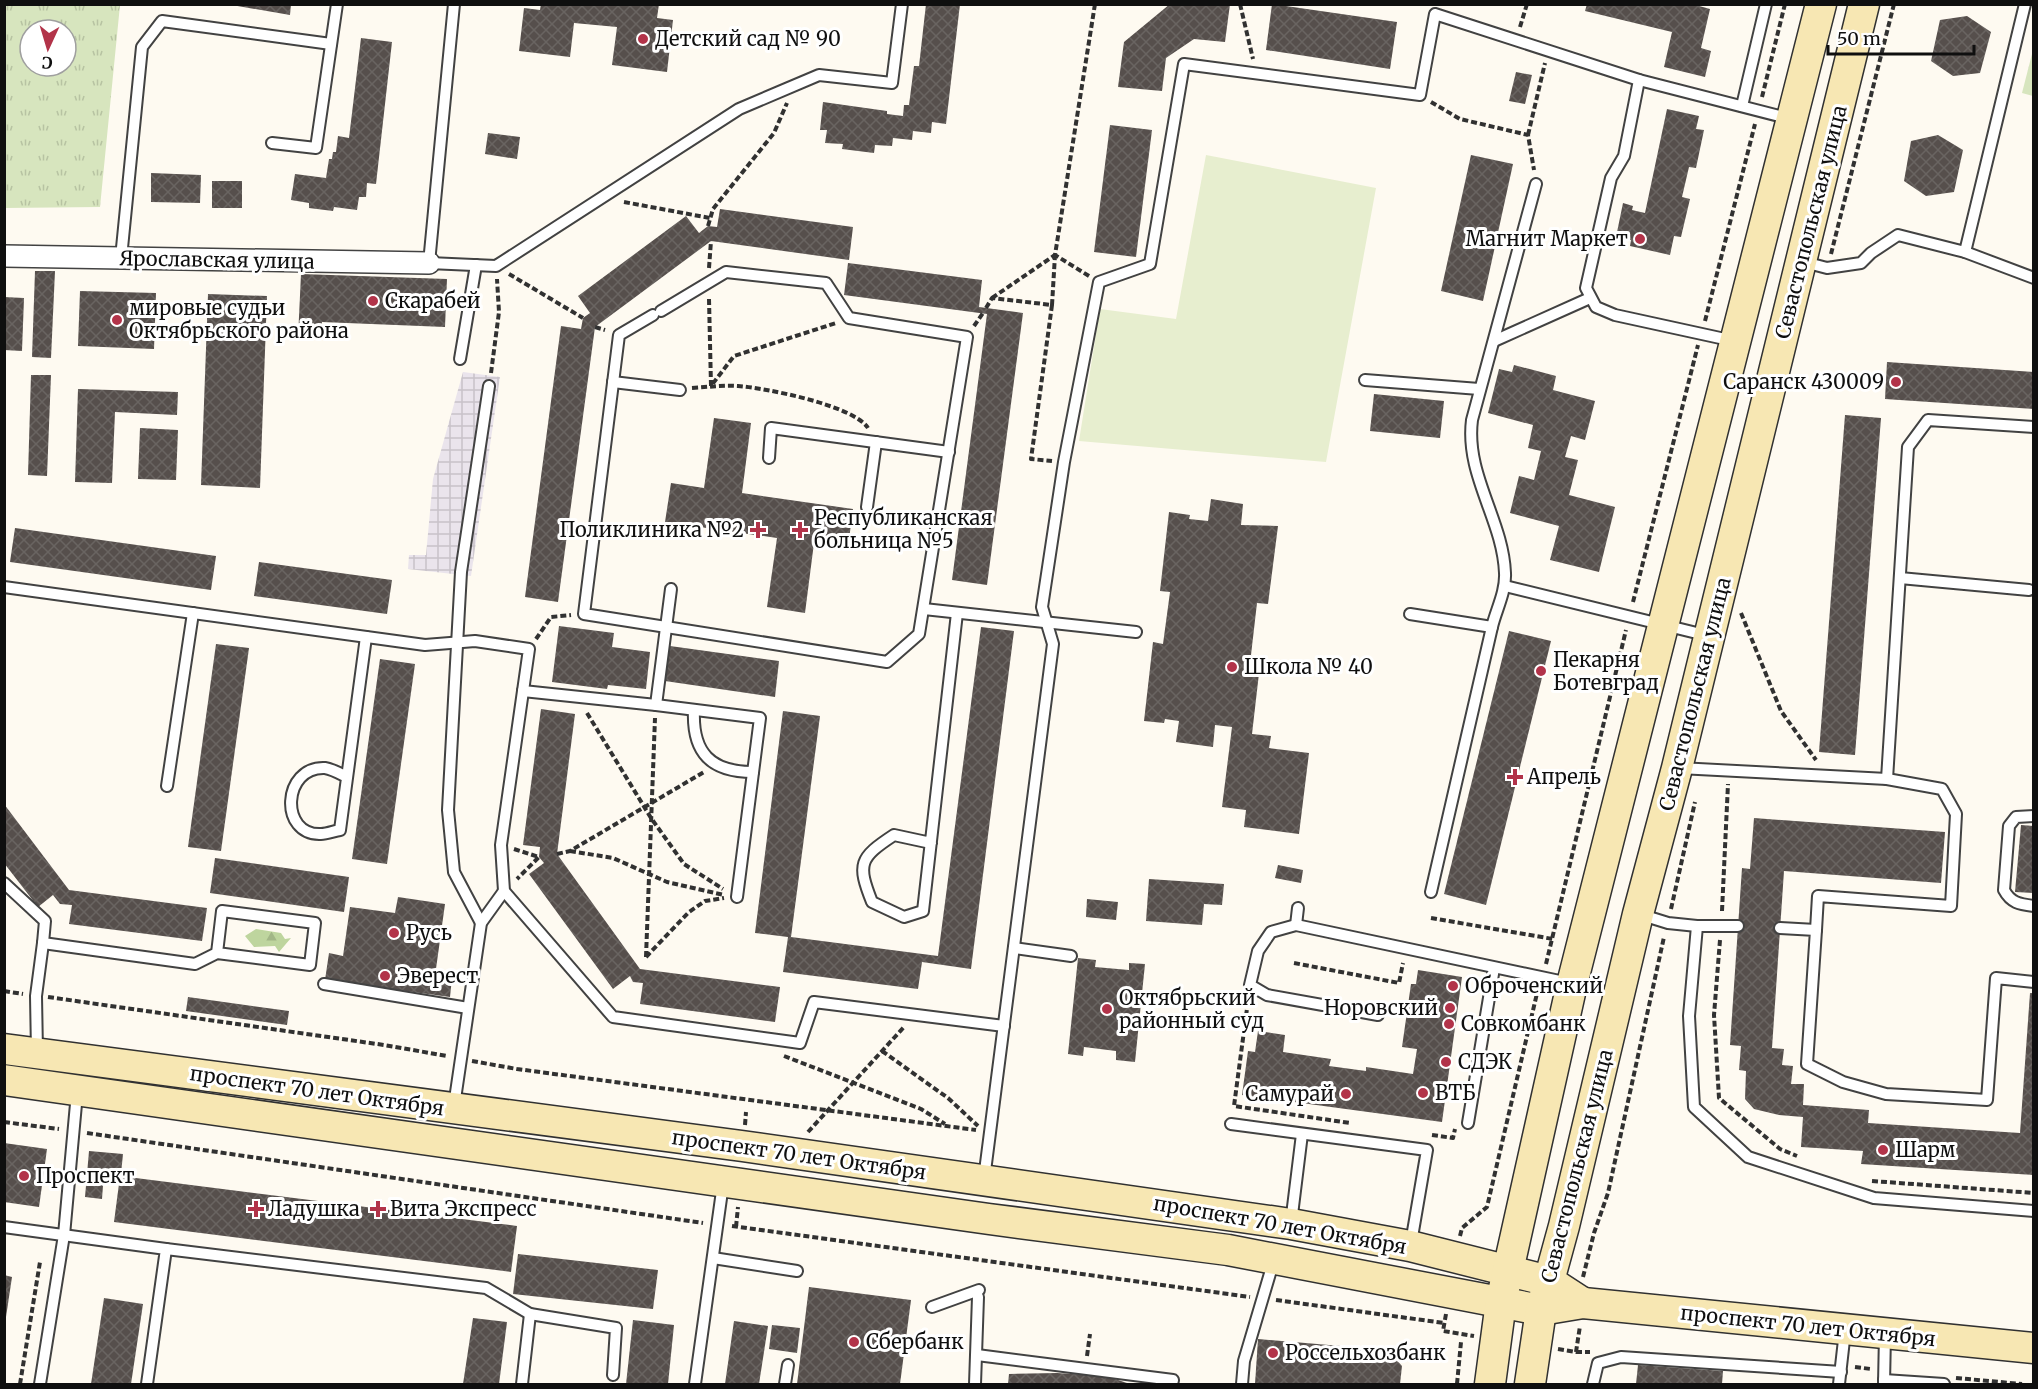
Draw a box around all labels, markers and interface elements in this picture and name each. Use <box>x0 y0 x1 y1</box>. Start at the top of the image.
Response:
north arrow <box>18 18 78 78</box>
scale bar <box>1828 18 1974 56</box>
place label: Детский сад № 90 <box>655 26 841 51</box>
text: 50 m <box>1837 27 1881 50</box>
marker: Детский сад № 90 <box>636 32 650 46</box>
text: С <box>41 53 53 73</box>
street label: Севастопольская улица <box>1769 102 1852 341</box>
place label: Магнит Маркет <box>1465 226 1628 251</box>
marker: Магнит Маркет <box>1633 232 1647 246</box>
street label: Ярославская улица <box>119 245 315 274</box>
place label: Скарабей <box>385 288 481 313</box>
marker: Скарабей <box>366 294 380 308</box>
place label: мировые судьи Октябрьского района <box>129 295 349 343</box>
marker: мировые судьи Октябрьского района <box>110 313 124 327</box>
place label: Саранск 430009 <box>1723 369 1884 394</box>
marker: Саранск 430009 <box>1889 375 1903 389</box>
place label: Республиканская больница №5 <box>814 505 993 553</box>
place label: Поликлиника №2 <box>560 517 744 542</box>
marker: Поликлиника №2 <box>749 521 767 539</box>
marker: Республиканская больница №5 <box>791 521 809 539</box>
street label: Севастопольская улица <box>1653 574 1736 813</box>
place label: Пекарня Ботевград <box>1553 647 1659 695</box>
place label: Школа № 40 <box>1244 654 1373 679</box>
marker: Школа № 40 <box>1225 660 1239 674</box>
marker: Пекарня Ботевград <box>1534 664 1548 678</box>
place label: Апрель <box>1526 764 1601 789</box>
marker: Апрель <box>1508 770 1522 784</box>
place label: Русь <box>406 920 452 945</box>
marker: Русь <box>387 926 401 940</box>
place label: Эверест <box>397 963 478 988</box>
marker: Эверест <box>378 969 392 983</box>
place label: Оброченский <box>1465 973 1603 998</box>
marker: Оброченский <box>1446 979 1460 993</box>
place label: Октябрьский районный суд <box>1119 985 1264 1033</box>
place label: Норовский <box>1324 995 1438 1020</box>
marker: Норовский <box>1443 1001 1457 1015</box>
marker: Октябрьский районный суд <box>1100 1002 1114 1016</box>
place label: Совкомбанк <box>1461 1011 1586 1036</box>
marker: Совкомбанк <box>1442 1017 1456 1031</box>
street label: Севастопольская улица <box>1535 1046 1618 1285</box>
place label: СДЭК <box>1458 1049 1512 1074</box>
marker: СДЭК <box>1439 1055 1453 1069</box>
street label: проспект 70 лет Октября <box>188 1060 446 1121</box>
place label: ВТБ <box>1435 1080 1476 1105</box>
place label: Самурай <box>1245 1081 1334 1106</box>
marker: ВТБ <box>1416 1086 1430 1100</box>
marker: Самурай <box>1339 1087 1353 1101</box>
street label: проспект 70 лет Октября <box>670 1124 928 1185</box>
place label: Шарм <box>1895 1137 1956 1162</box>
marker: Шарм <box>1876 1143 1890 1157</box>
place label: Проспект <box>36 1163 135 1188</box>
marker: Проспект <box>17 1169 31 1183</box>
street label: проспект 70 лет Октября <box>1152 1190 1409 1259</box>
place label: Ладушка <box>268 1196 360 1221</box>
place label: Вита Экспресс <box>390 1196 537 1221</box>
marker: Ладушка <box>249 1202 263 1216</box>
marker: Вита Экспресс <box>371 1202 385 1216</box>
street label: проспект 70 лет Октября <box>1679 1300 1937 1351</box>
place label: Сбербанк <box>866 1329 964 1354</box>
marker: Сбербанк <box>847 1335 861 1349</box>
place label: Россельхозбанк <box>1285 1340 1446 1365</box>
marker: Россельхозбанк <box>1266 1346 1280 1360</box>

